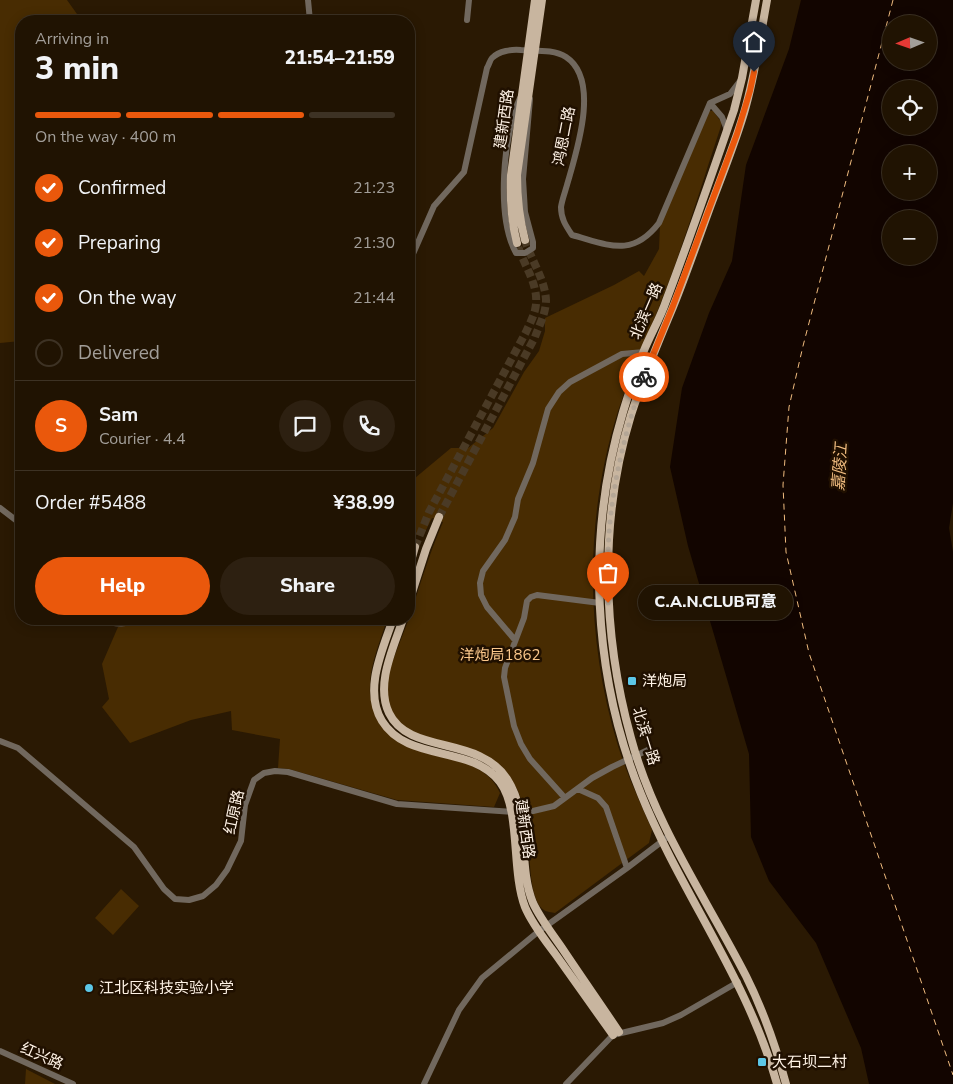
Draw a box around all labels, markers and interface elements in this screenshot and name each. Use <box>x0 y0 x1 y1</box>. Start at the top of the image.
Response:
north arrow <box>882 15 938 70</box>
map controls <box>882 15 937 265</box>
pin <box>733 21 775 72</box>
text: Arriving in <box>35 28 109 50</box>
icon: home <box>740 28 768 56</box>
text: 21:54–21:59 <box>284 45 395 71</box>
text: 3 min <box>35 47 119 90</box>
button: locate <box>882 80 937 135</box>
street label: 建新西路 <box>490 88 518 150</box>
street label: 鸿恩二路 <box>548 105 580 167</box>
text: On the way · 400 m <box>35 126 176 148</box>
button: + <box>882 145 937 200</box>
icon: check <box>35 174 63 202</box>
text: Confirmed <box>78 175 166 201</box>
text: 21:23 <box>353 177 395 199</box>
button: − <box>882 210 937 265</box>
icon: check <box>35 229 63 257</box>
text: Preparing <box>78 230 161 256</box>
text: 21:30 <box>353 232 395 254</box>
street label: 北滨一路 <box>625 279 667 343</box>
icon: check <box>35 284 63 312</box>
text: On the way <box>78 285 176 311</box>
text: 21:44 <box>353 287 395 309</box>
text: Delivered <box>78 340 160 366</box>
courier <box>619 352 669 402</box>
icon: bike <box>630 363 658 391</box>
button: chat <box>279 400 331 452</box>
button: phone <box>343 400 395 452</box>
text: Sam <box>99 402 138 428</box>
text: S <box>55 413 67 439</box>
text: Courier · 4.4 <box>99 428 185 450</box>
water label: 嘉陵江 <box>827 440 853 492</box>
text: Order #5488 <box>35 490 146 516</box>
text: ¥38.99 <box>333 490 395 516</box>
pin <box>587 552 629 603</box>
button: Help <box>35 557 210 615</box>
button: Share <box>220 557 395 615</box>
icon: bag <box>594 559 622 587</box>
callout: C.A.N.CLUB可意 <box>638 586 793 620</box>
text: C.A.N.CLUB可意 <box>654 591 777 613</box>
park label: 洋炮局1862 <box>459 645 541 665</box>
place label: 洋炮局 <box>642 671 687 691</box>
marker: 洋炮局 <box>626 675 638 687</box>
street label: 北滨一路 <box>628 704 664 768</box>
street label: 红原路 <box>220 788 248 836</box>
street label: 建新西路 <box>511 798 539 860</box>
place label: 江北区科技实验小学 <box>99 978 234 998</box>
marker: 江北区科技实验小学 <box>83 982 95 994</box>
street label: 红兴路 <box>17 1038 67 1074</box>
place label: 大石坝二村 <box>772 1052 847 1072</box>
marker: 大石坝二村 <box>756 1056 768 1068</box>

